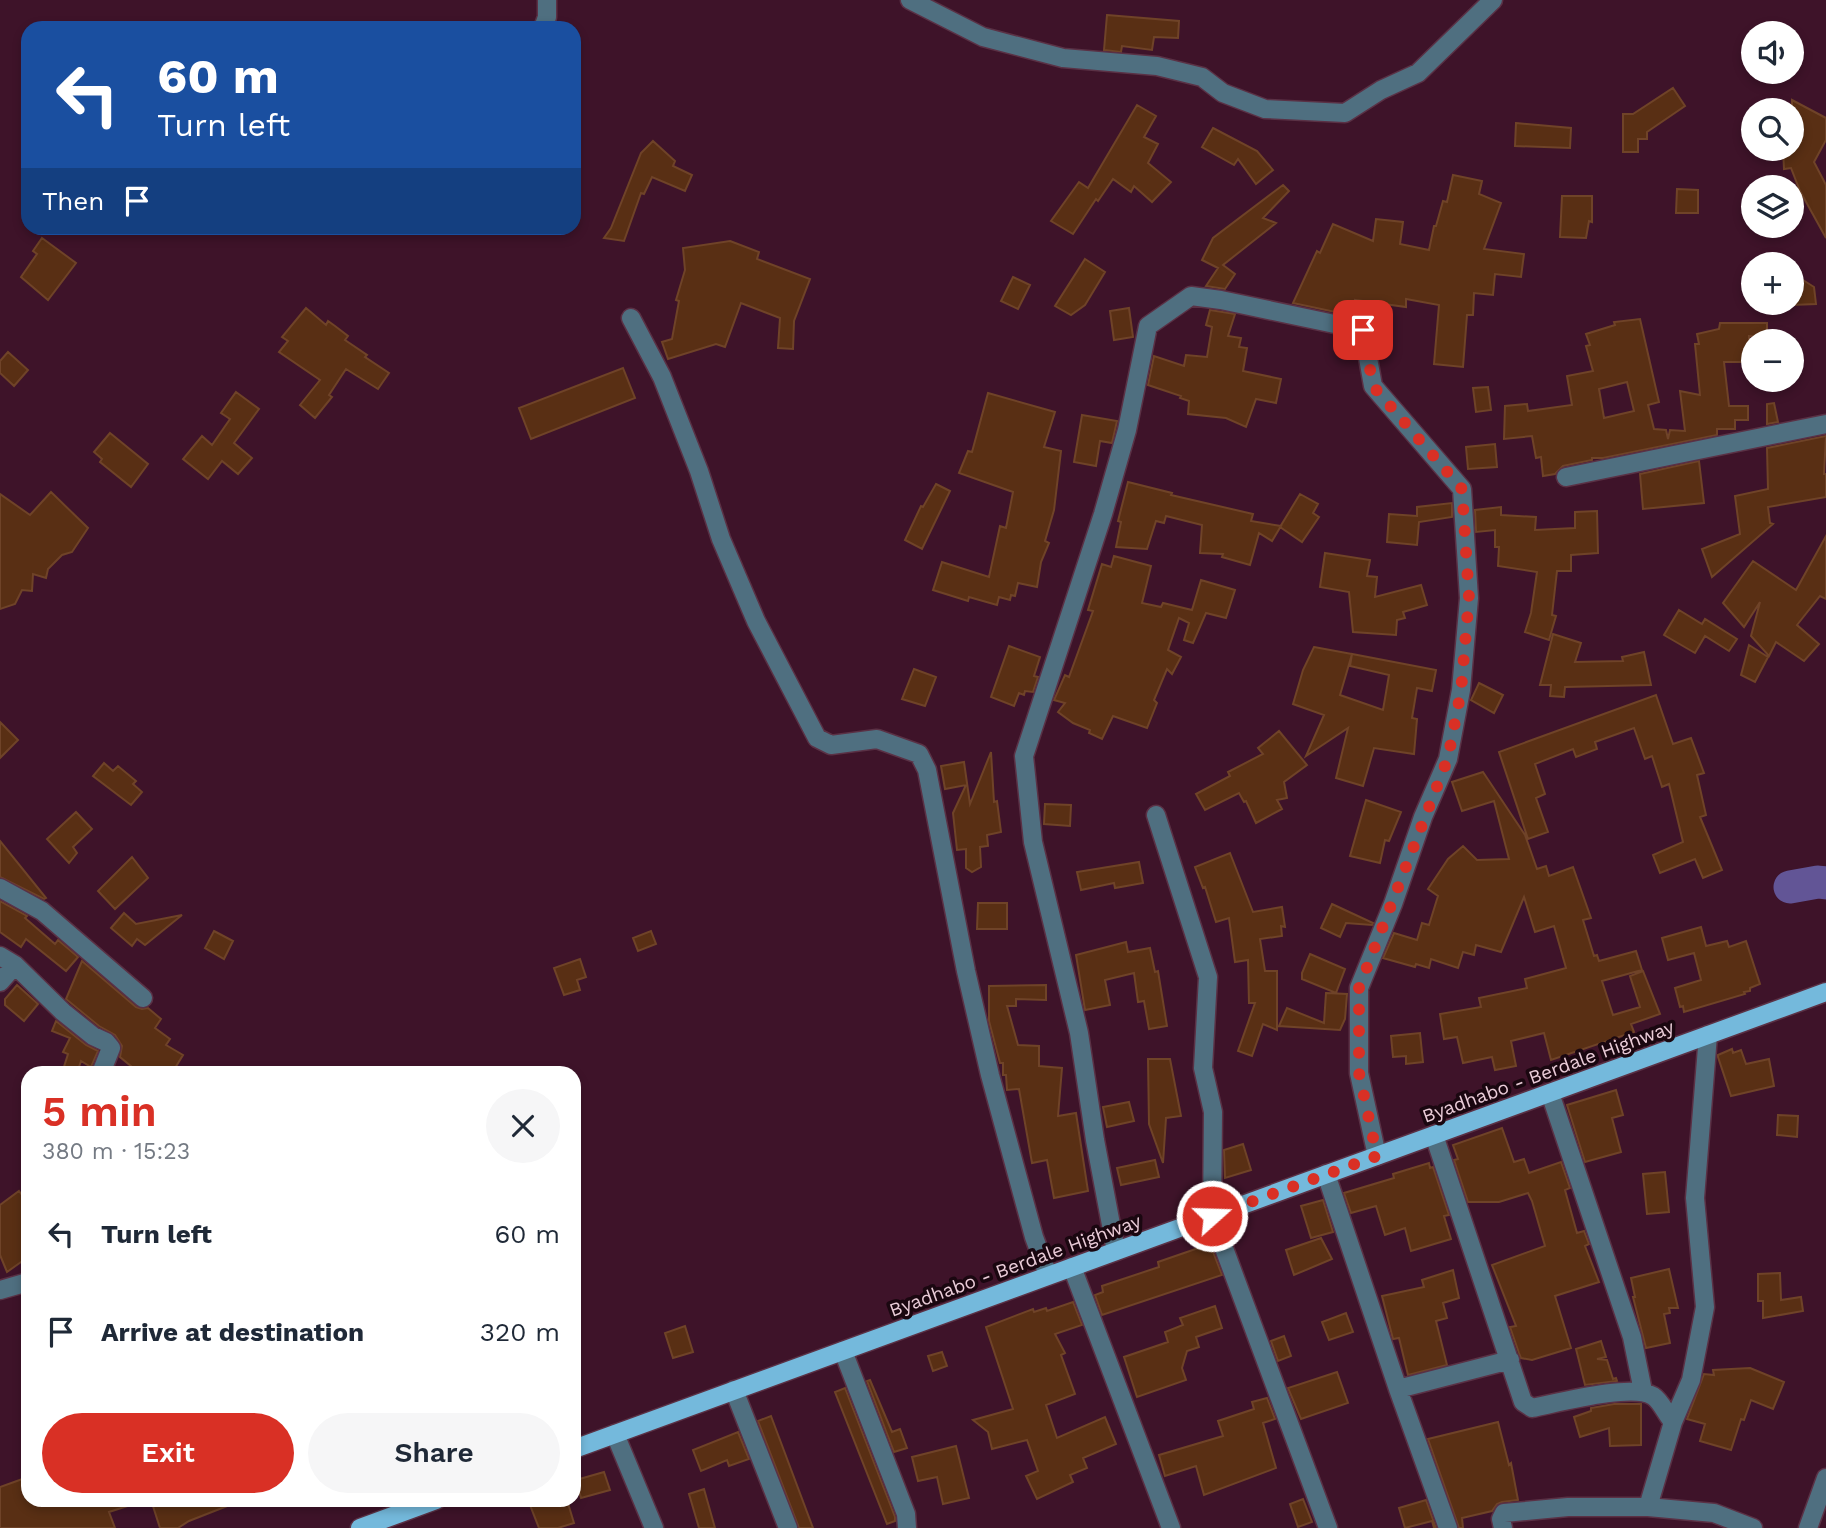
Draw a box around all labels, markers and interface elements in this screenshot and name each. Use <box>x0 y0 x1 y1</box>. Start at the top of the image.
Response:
map controls <box>1741 21 1804 392</box>
button: sound <box>1741 21 1804 84</box>
text: 60 m <box>157 47 279 105</box>
icon: left <box>42 49 133 140</box>
button: search <box>1741 98 1804 161</box>
text: Turn left <box>157 106 290 144</box>
button: layers <box>1741 175 1804 238</box>
icon: arrive <box>118 182 156 220</box>
text: Then <box>42 186 104 216</box>
button: + <box>1741 252 1804 315</box>
pin <box>1333 300 1393 360</box>
icon: arrive <box>1344 311 1382 349</box>
button: − <box>1741 329 1804 392</box>
street label: Byadhabo - Berdale Highway <box>1419 1015 1677 1128</box>
text: 5 min <box>42 1087 157 1136</box>
button: close <box>486 1089 560 1163</box>
text: 380 m · 15:23 <box>42 1138 190 1165</box>
position arrow <box>1175 1179 1249 1253</box>
street label: Byadhabo - Berdale Highway <box>886 1209 1144 1322</box>
icon: left <box>42 1215 80 1253</box>
text: Turn left <box>101 1219 212 1249</box>
text: 60 m <box>494 1219 560 1249</box>
icon: arrive <box>42 1313 80 1351</box>
text: Arrive at destination <box>101 1317 364 1347</box>
text: 320 m <box>480 1317 560 1347</box>
button: Exit <box>42 1413 294 1493</box>
button: Share <box>308 1413 560 1493</box>

